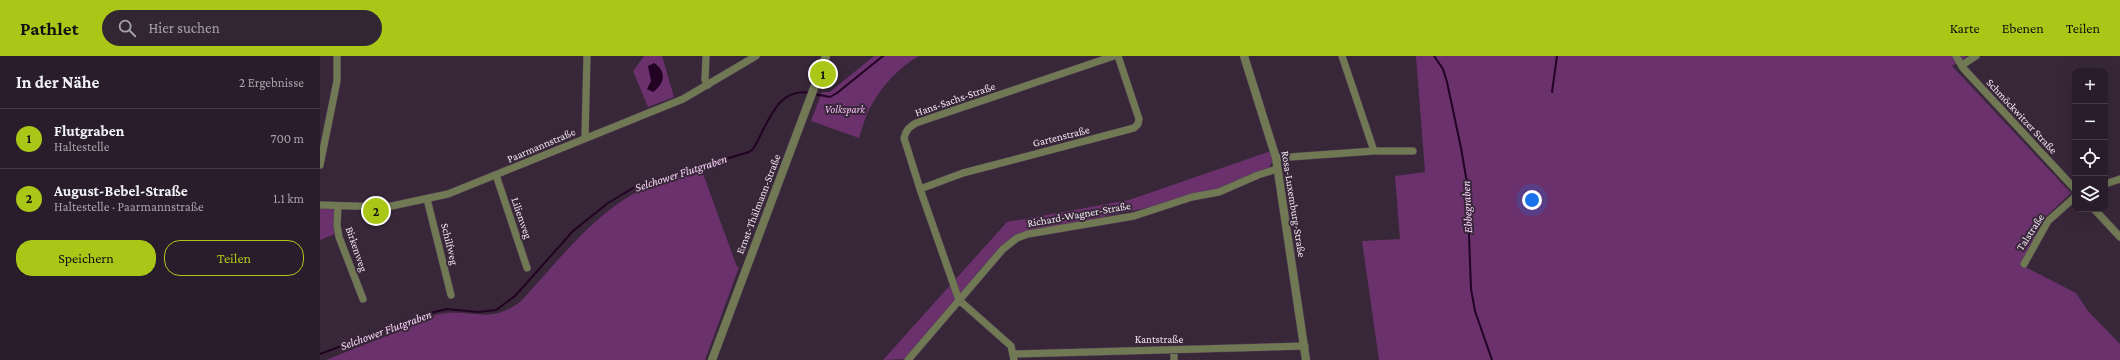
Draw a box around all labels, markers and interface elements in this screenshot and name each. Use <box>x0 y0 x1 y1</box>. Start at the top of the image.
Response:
search box <box>102 10 382 46</box>
icon: search <box>116 17 138 39</box>
text: Pathlet <box>20 18 78 39</box>
text: Hier suchen <box>148 20 220 36</box>
text: Karte <box>1950 20 1980 36</box>
text: Ebenen <box>2002 20 2044 36</box>
text: Teilen <box>2066 20 2100 36</box>
pin: 1 <box>810 59 836 89</box>
map controls <box>2072 68 2108 212</box>
button: + <box>2072 68 2108 104</box>
text: In der Nähe <box>16 73 99 92</box>
text: 2 Ergebnisse <box>239 75 304 90</box>
street label: Schmöckwitzer Straße <box>1984 76 2060 156</box>
street label: Hans-Sachs-Straße <box>913 80 997 118</box>
park label: Volkspark <box>825 103 866 116</box>
button: − <box>2072 104 2108 140</box>
text: Flutgraben <box>54 123 124 139</box>
street label: Gartenstraße <box>1031 123 1091 149</box>
street label: Paarmannstraße <box>505 125 577 165</box>
text: 1 <box>27 131 31 146</box>
text: 700 m <box>271 131 304 146</box>
text: Haltestelle <box>54 139 109 154</box>
button: locate <box>2072 140 2108 176</box>
street label: Rosa-Luxemburg-Straße <box>1279 150 1308 258</box>
water label: Selchower Flutgraben <box>633 152 729 194</box>
street label: Ernst-Thälmann-Straße <box>733 152 783 255</box>
button: layers <box>2072 176 2108 212</box>
water label: Ebbegraben <box>1459 180 1475 234</box>
text: August-Bebel-Straße <box>54 183 188 199</box>
your location <box>1522 190 1542 210</box>
text: 2 <box>26 191 32 206</box>
text: 1.1 km <box>273 191 304 206</box>
pin: 2 <box>363 196 389 226</box>
street label: Lilienweg <box>508 196 535 241</box>
text: Haltestelle · Paarmannstraße <box>54 199 204 214</box>
street label: Richard-Wagner-Straße <box>1026 199 1132 230</box>
street label: Talstraße <box>2014 211 2046 253</box>
street label: Schilfweg <box>438 222 461 267</box>
street label: Birkenweg <box>343 225 371 274</box>
button: Speichern <box>16 240 156 276</box>
button: Teilen <box>164 240 304 276</box>
water label: Selchower Flutgraben <box>338 307 434 353</box>
street label: Kantstraße <box>1135 333 1183 345</box>

